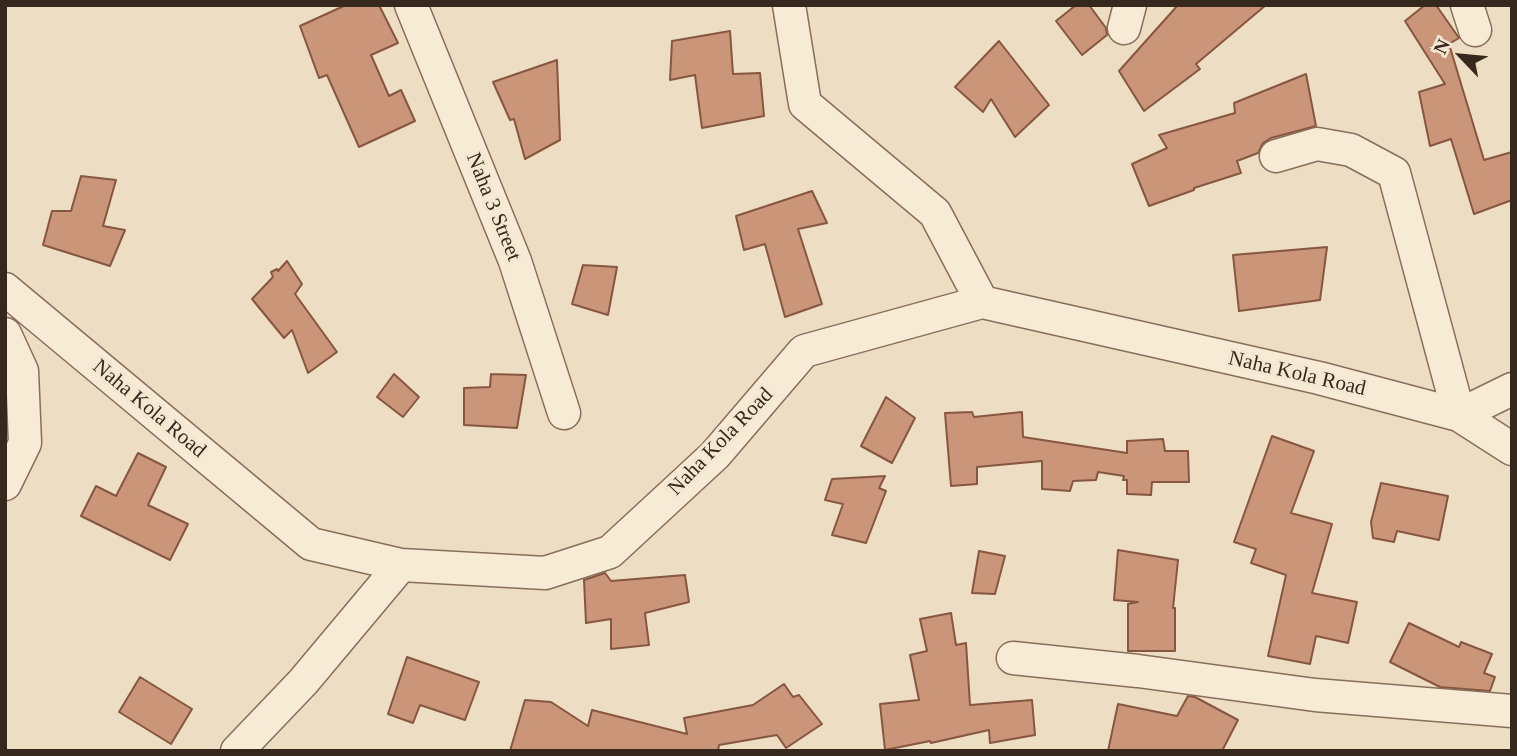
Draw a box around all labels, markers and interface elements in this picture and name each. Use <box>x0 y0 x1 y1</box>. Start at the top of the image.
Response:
north arrow <box>1426 21 1496 91</box>
text: N <box>1429 36 1454 57</box>
street label: Naha 3 Street <box>460 149 526 265</box>
street label: Naha Kola Road <box>1226 346 1368 402</box>
street label: Naha Kola Road <box>87 354 211 464</box>
street label: Naha Kola Road <box>663 383 779 501</box>

